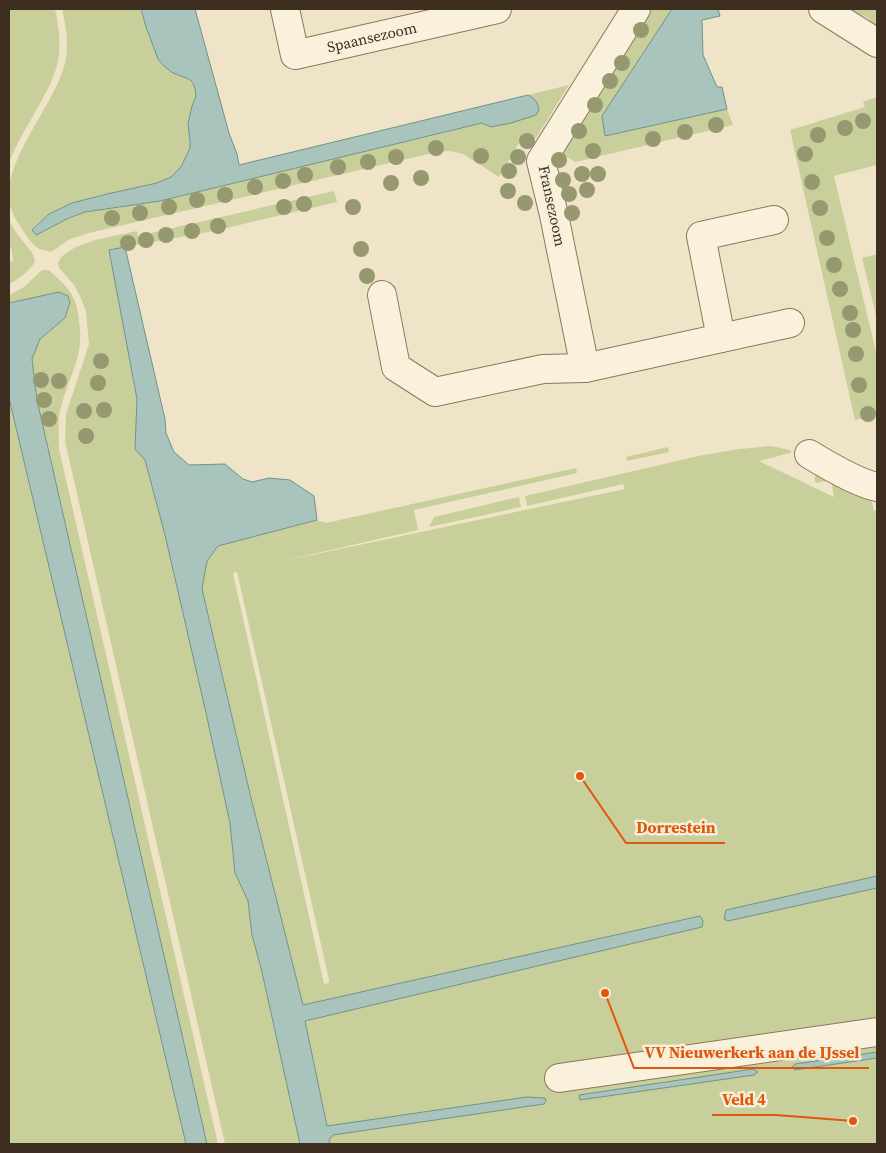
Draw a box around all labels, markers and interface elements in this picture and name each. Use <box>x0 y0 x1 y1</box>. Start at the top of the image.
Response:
street label: Spaansezoom <box>325 16 419 57</box>
street label: Fransezoom <box>534 164 571 249</box>
callout: Dorrestein <box>626 812 725 843</box>
text: Dorrestein <box>636 816 716 838</box>
callout: VV Nieuwerkerk aan de IJssel <box>634 1037 869 1068</box>
text: VV Nieuwerkerk aan de IJssel <box>645 1041 859 1063</box>
callout: Veld 4 <box>712 1084 776 1115</box>
text: Veld 4 <box>722 1088 766 1110</box>

